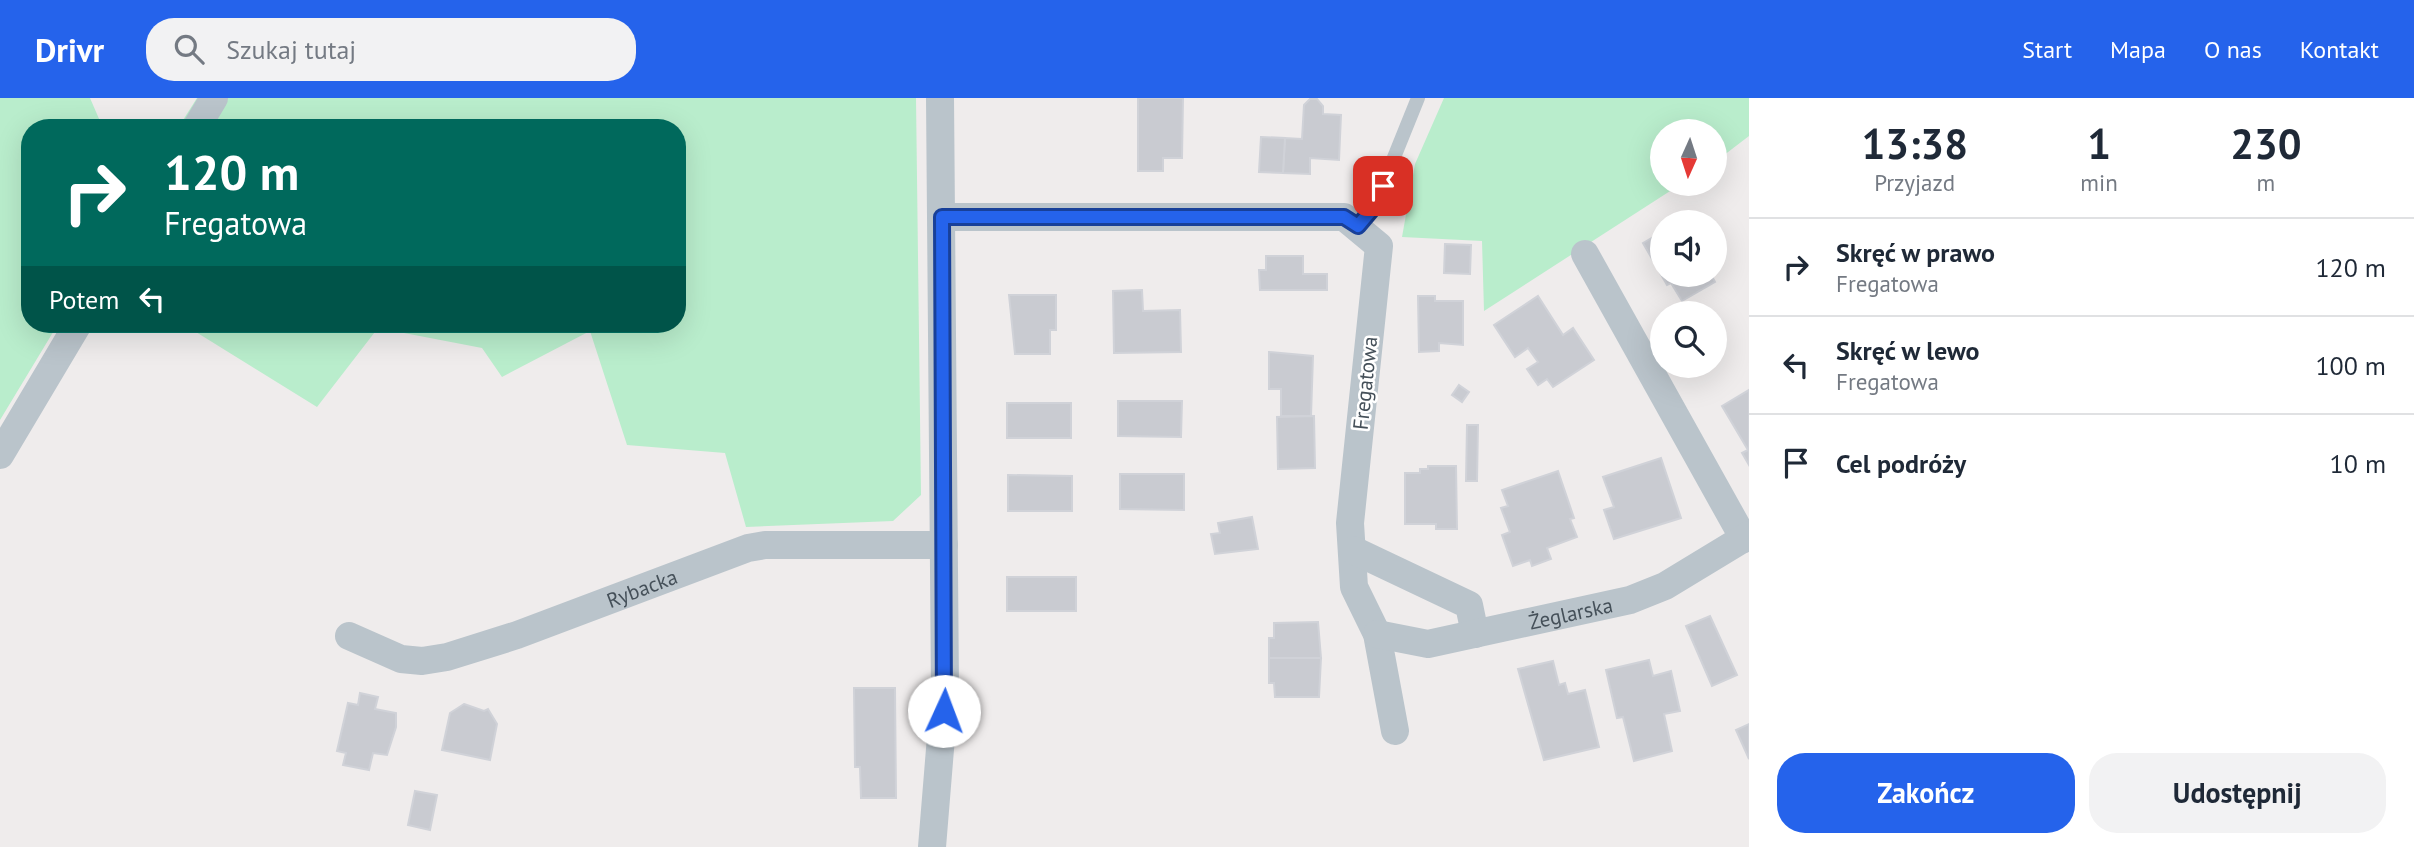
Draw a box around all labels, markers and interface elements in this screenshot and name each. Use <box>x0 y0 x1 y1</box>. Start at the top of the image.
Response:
search box <box>146 18 636 81</box>
text: Drivr <box>35 28 104 71</box>
icon: search <box>170 30 208 68</box>
text: Szukaj tutaj <box>226 33 356 66</box>
text: Start <box>2022 34 2072 65</box>
text: Mapa <box>2110 34 2166 65</box>
text: O nas <box>2204 34 2262 65</box>
text: Kontakt <box>2300 34 2379 65</box>
text: 13:38 <box>1861 116 1968 171</box>
text: 1 <box>2087 116 2111 171</box>
text: 230 <box>2230 116 2302 171</box>
north arrow <box>1650 119 1727 196</box>
map controls <box>1650 119 1727 378</box>
text: 120 m <box>164 140 299 204</box>
icon: right <box>49 147 140 238</box>
pin <box>1353 156 1413 216</box>
icon: arrive <box>1364 167 1402 205</box>
text: Przyjazd <box>1874 168 1955 197</box>
text: min <box>2080 168 2118 197</box>
text: m <box>2257 168 2275 197</box>
text: Fregatowa <box>164 202 307 244</box>
button: sound <box>1650 210 1727 287</box>
text: Skręć w prawo <box>1836 236 1995 269</box>
icon: right <box>1777 248 1815 286</box>
text: 120 m <box>2315 251 2386 284</box>
text: Fregatowa <box>1836 269 1939 298</box>
icon: left <box>133 280 171 318</box>
text: Potem <box>49 283 119 316</box>
button: search <box>1650 301 1727 378</box>
text: Skręć w lewo <box>1836 334 1980 367</box>
street label: Fregatowa <box>1347 335 1383 431</box>
icon: left <box>1777 346 1815 384</box>
text: 100 m <box>2315 349 2386 382</box>
text: Fregatowa <box>1836 367 1939 396</box>
icon: arrive <box>1777 444 1815 482</box>
text: Cel podróży <box>1836 447 1966 480</box>
text: 10 m <box>2330 447 2386 480</box>
street label: Rybacka <box>603 562 681 614</box>
street label: Żeglarska <box>1526 591 1615 635</box>
position arrow <box>907 674 981 748</box>
button: Zakończ <box>1777 753 2075 833</box>
button: Udostępnij <box>2089 753 2386 833</box>

